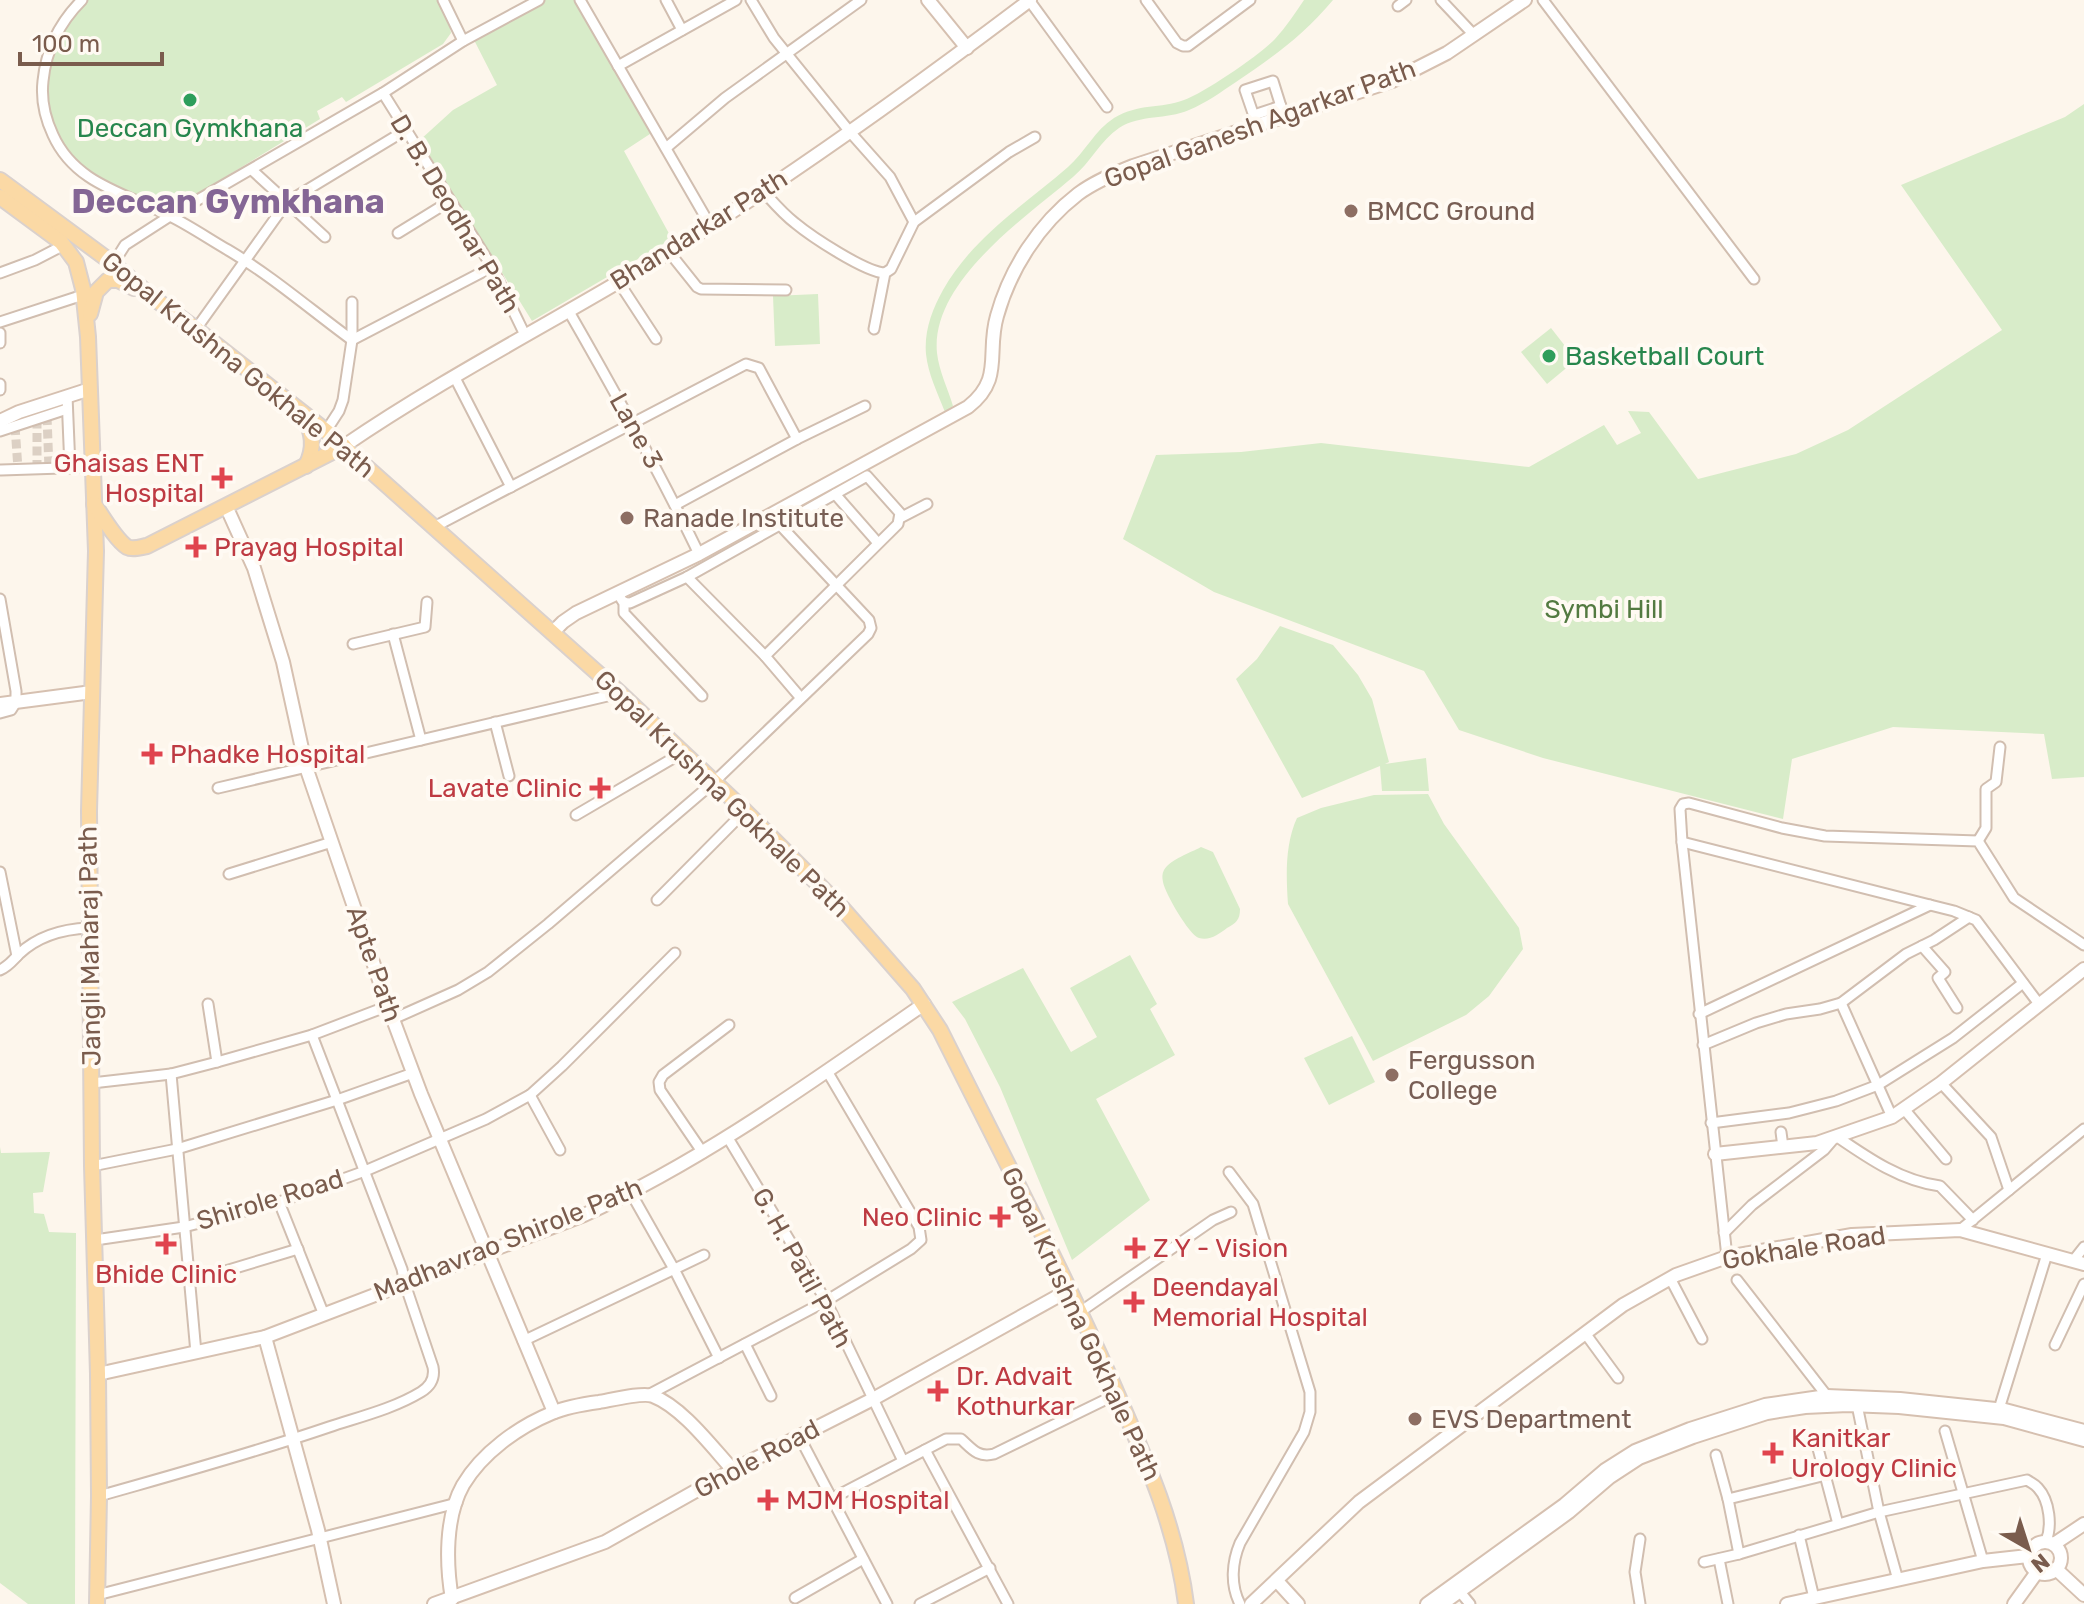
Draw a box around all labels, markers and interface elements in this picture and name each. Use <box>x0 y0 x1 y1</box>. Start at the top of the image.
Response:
scale bar <box>20 16 162 66</box>
text: 100 m <box>32 30 100 58</box>
street label: Gopal Ganesh Agarkar Path <box>1100 53 1420 195</box>
marker: Deccan Gymkhana <box>181 91 199 109</box>
street label: D. B. Deodhar Path <box>384 109 526 319</box>
place label: Deccan Gymkhana <box>77 113 303 144</box>
street label: Bhandarkar Path <box>605 163 793 297</box>
district label: Deccan Gymkhana <box>71 181 385 222</box>
place label: BMCC Ground <box>1367 196 1535 227</box>
marker: BMCC Ground <box>1342 202 1360 220</box>
street label: Gopal Krushna Gokhale Path <box>95 245 381 485</box>
place label: Basketball Court <box>1565 341 1764 372</box>
marker: Basketball Court <box>1540 347 1558 365</box>
street label: Lane 3 <box>603 388 669 474</box>
place label: Ghaisas ENT Hospital <box>54 448 204 509</box>
marker: Ghaisas ENT Hospital <box>211 467 233 489</box>
place label: Ranade Institute <box>643 503 844 534</box>
marker: Ranade Institute <box>618 509 636 527</box>
place label: Prayag Hospital <box>214 532 404 563</box>
marker: Prayag Hospital <box>185 536 207 558</box>
park label: Symbi Hill <box>1544 594 1664 625</box>
street label: Gopal Krushna Gokhale Path <box>588 664 856 924</box>
place label: Phadke Hospital <box>170 739 365 770</box>
marker: Phadke Hospital <box>141 743 163 765</box>
place label: Lavate Clinic <box>428 773 582 804</box>
marker: Lavate Clinic <box>589 777 611 799</box>
street label: Jangli Maharaj Path <box>72 826 108 1066</box>
street label: Apte Path <box>340 902 408 1026</box>
place label: Fergusson College <box>1408 1045 1535 1106</box>
marker: Fergusson College <box>1383 1066 1401 1084</box>
street label: Gopal Krushna Gokhale Path <box>995 1162 1167 1486</box>
street label: Shirole Road <box>193 1163 347 1237</box>
street label: Madhavrao Shirole Path <box>369 1172 647 1308</box>
street label: G. H. Patil Path <box>745 1183 859 1353</box>
place label: Neo Clinic <box>862 1202 982 1233</box>
marker: Neo Clinic <box>989 1206 1011 1228</box>
street label: Gokhale Road <box>1720 1220 1888 1276</box>
marker: Bhide Clinic <box>155 1233 177 1255</box>
place label: Z Y - Vision <box>1153 1233 1288 1264</box>
marker: Z Y - Vision <box>1124 1237 1146 1259</box>
place label: Bhide Clinic <box>95 1259 237 1290</box>
place label: Deendayal Memorial Hospital <box>1152 1272 1368 1333</box>
marker: Deendayal Memorial Hospital <box>1123 1291 1145 1313</box>
place label: Dr. Advait Kothurkar <box>956 1361 1075 1422</box>
marker: Dr. Advait Kothurkar <box>927 1380 949 1402</box>
place label: EVS Department <box>1431 1404 1631 1435</box>
marker: EVS Department <box>1406 1410 1424 1428</box>
street label: Ghole Road <box>689 1413 825 1505</box>
place label: Kanitkar Urology Clinic <box>1791 1423 1957 1484</box>
marker: Kanitkar Urology Clinic <box>1762 1442 1784 1464</box>
place label: MJM Hospital <box>786 1485 950 1516</box>
marker: MJM Hospital <box>757 1489 779 1511</box>
north arrow <box>1988 1508 2068 1588</box>
text: N <box>2026 1548 2055 1579</box>

